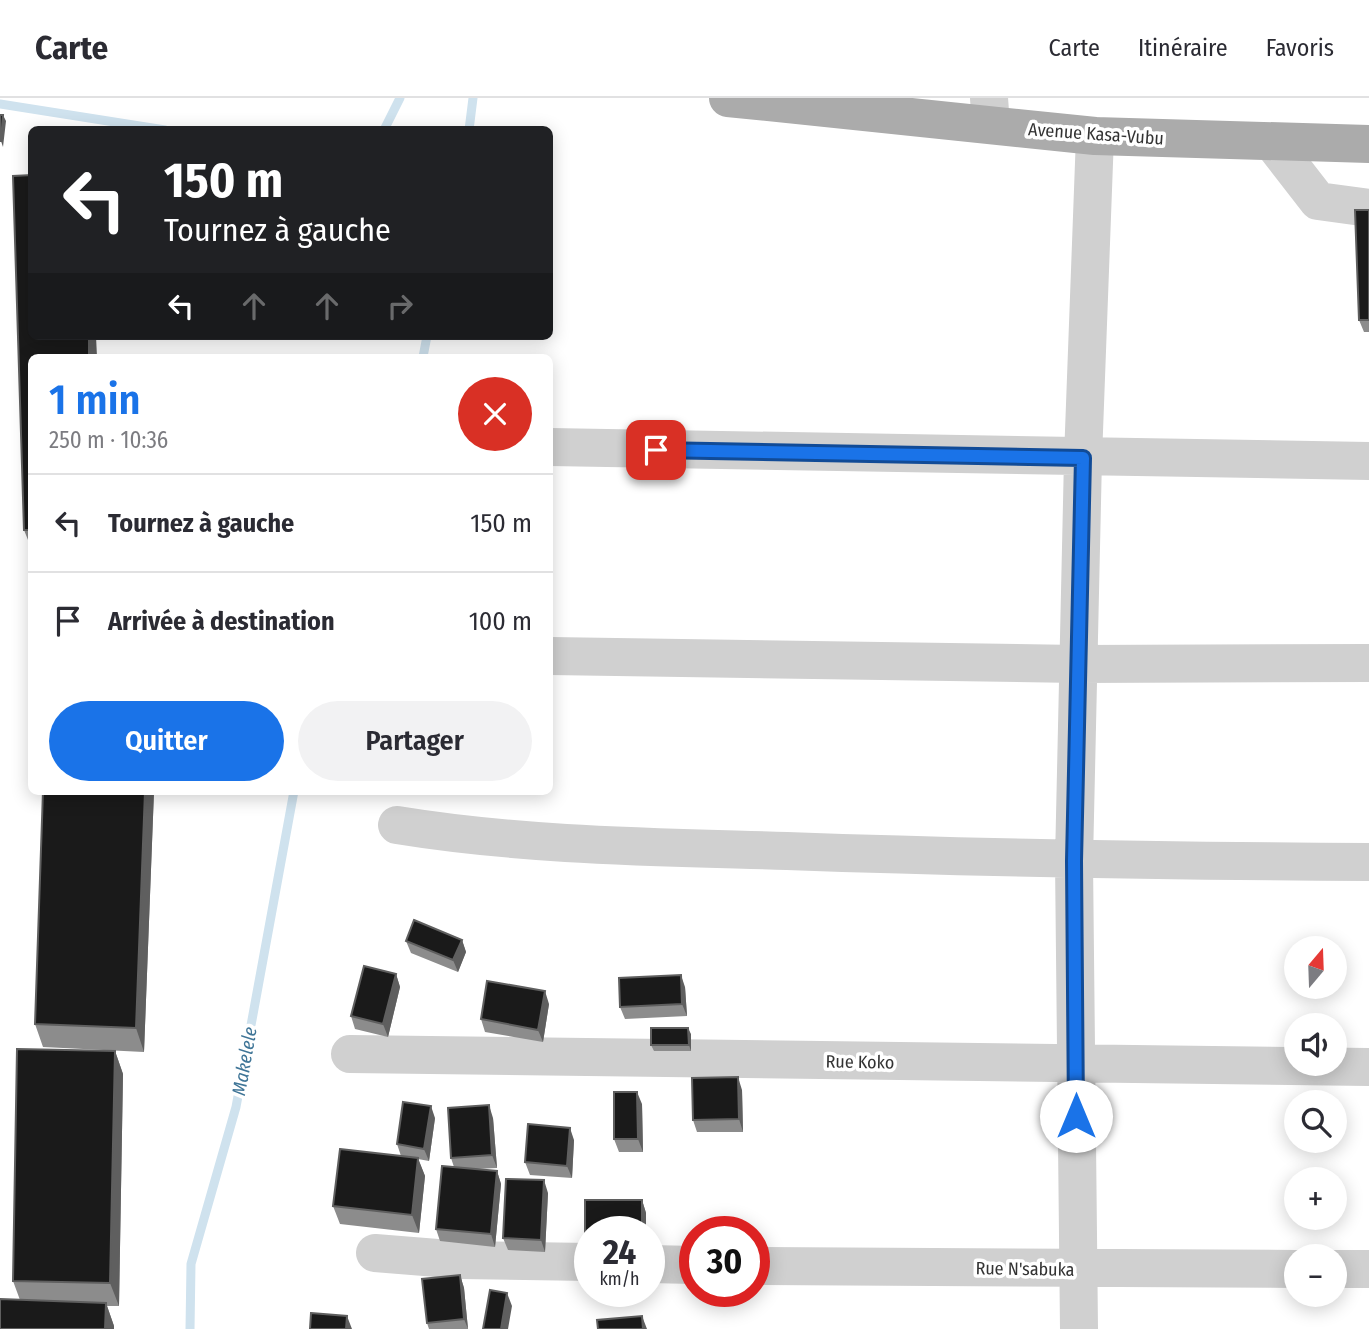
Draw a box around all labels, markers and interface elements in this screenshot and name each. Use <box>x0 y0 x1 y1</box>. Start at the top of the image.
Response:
text: Carte <box>35 28 108 68</box>
text: Carte <box>1049 34 1100 62</box>
text: Itinéraire <box>1138 34 1228 62</box>
text: Favoris <box>1266 34 1334 62</box>
street label: Avenue Kasa-Vubu <box>1027 118 1165 150</box>
text: 150 m <box>164 151 283 210</box>
icon: left <box>49 154 140 245</box>
text: Tournez à gauche <box>164 211 391 249</box>
icon: left <box>162 287 200 325</box>
icon: ahead <box>235 287 273 325</box>
icon: ahead <box>308 287 346 325</box>
icon: right <box>381 287 419 325</box>
text: 1 min <box>49 375 140 425</box>
button: close <box>458 377 532 451</box>
pin <box>626 420 686 480</box>
text: 250 m · 10:36 <box>49 426 168 454</box>
icon: arrive <box>637 431 675 469</box>
icon: left <box>49 504 87 542</box>
text: Tournez à gauche <box>108 508 294 539</box>
text: 150 m <box>470 508 532 539</box>
icon: arrive <box>49 602 87 640</box>
text: Arrivée à destination <box>108 606 335 637</box>
text: 100 m <box>469 606 532 637</box>
button: Quitter <box>49 701 284 781</box>
button: Partager <box>298 701 532 781</box>
north arrow <box>1284 936 1348 999</box>
map controls <box>1284 936 1347 1307</box>
button: sound <box>1284 1013 1347 1076</box>
water label: Makelele <box>227 1025 262 1097</box>
street label: Rue Koko <box>825 1050 895 1074</box>
position arrow <box>1039 1079 1113 1153</box>
button: search <box>1284 1090 1347 1153</box>
button: + <box>1284 1167 1347 1230</box>
speed limit sign: 30 <box>679 1216 770 1307</box>
text: 24 <box>603 1231 636 1273</box>
button: − <box>1284 1244 1347 1307</box>
street label: Rue N'sabuka <box>975 1257 1075 1281</box>
text: km/h <box>599 1268 640 1290</box>

